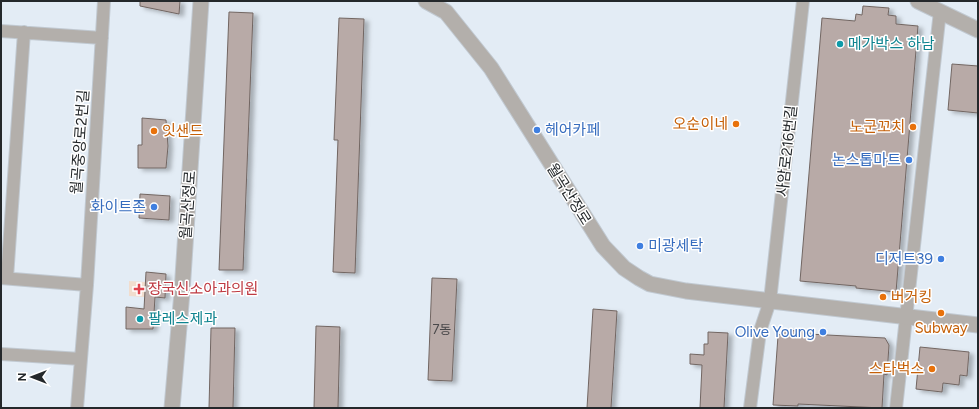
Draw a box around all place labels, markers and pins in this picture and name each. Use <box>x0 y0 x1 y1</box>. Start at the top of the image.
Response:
place label: 메가박스 하남 <box>848 35 935 53</box>
marker: 메가박스 하남 <box>835 39 845 49</box>
place label: 오순이네 <box>673 115 728 133</box>
place label: 노군꼬치 <box>850 118 905 136</box>
marker: 오순이네 <box>731 119 741 129</box>
place label: 헤어카페 <box>545 121 600 139</box>
place label: 잇샌드 <box>162 122 204 140</box>
marker: 노군꼬치 <box>908 122 918 132</box>
marker: 헤어카페 <box>532 125 542 135</box>
marker: 잇샌드 <box>149 126 159 136</box>
place label: 논스톱마트 <box>832 151 901 169</box>
marker: 논스톱마트 <box>904 155 914 165</box>
place label: 화이트존 <box>91 198 146 216</box>
marker: 화이트존 <box>149 202 159 212</box>
place label: 미광세탁 <box>648 237 703 255</box>
marker: 미광세탁 <box>635 241 645 251</box>
place label: 디저트39 <box>875 250 933 268</box>
marker: 디저트39 <box>936 254 946 264</box>
place label: 장국신소아과의원 <box>148 280 258 298</box>
marker: 장국신소아과의원 <box>133 283 145 295</box>
place label: 버거킹 <box>891 288 932 306</box>
marker: 버거킹 <box>878 292 888 302</box>
marker: Subway <box>936 308 946 318</box>
place label: 팔레스제과 <box>148 310 217 328</box>
marker: 팔레스제과 <box>135 314 145 324</box>
place label: Subway <box>914 319 968 337</box>
place label: Olive Young <box>735 323 815 341</box>
marker: Olive Young <box>818 327 828 337</box>
place label: 스타벅스 <box>869 360 924 378</box>
marker: 스타벅스 <box>927 364 937 374</box>

